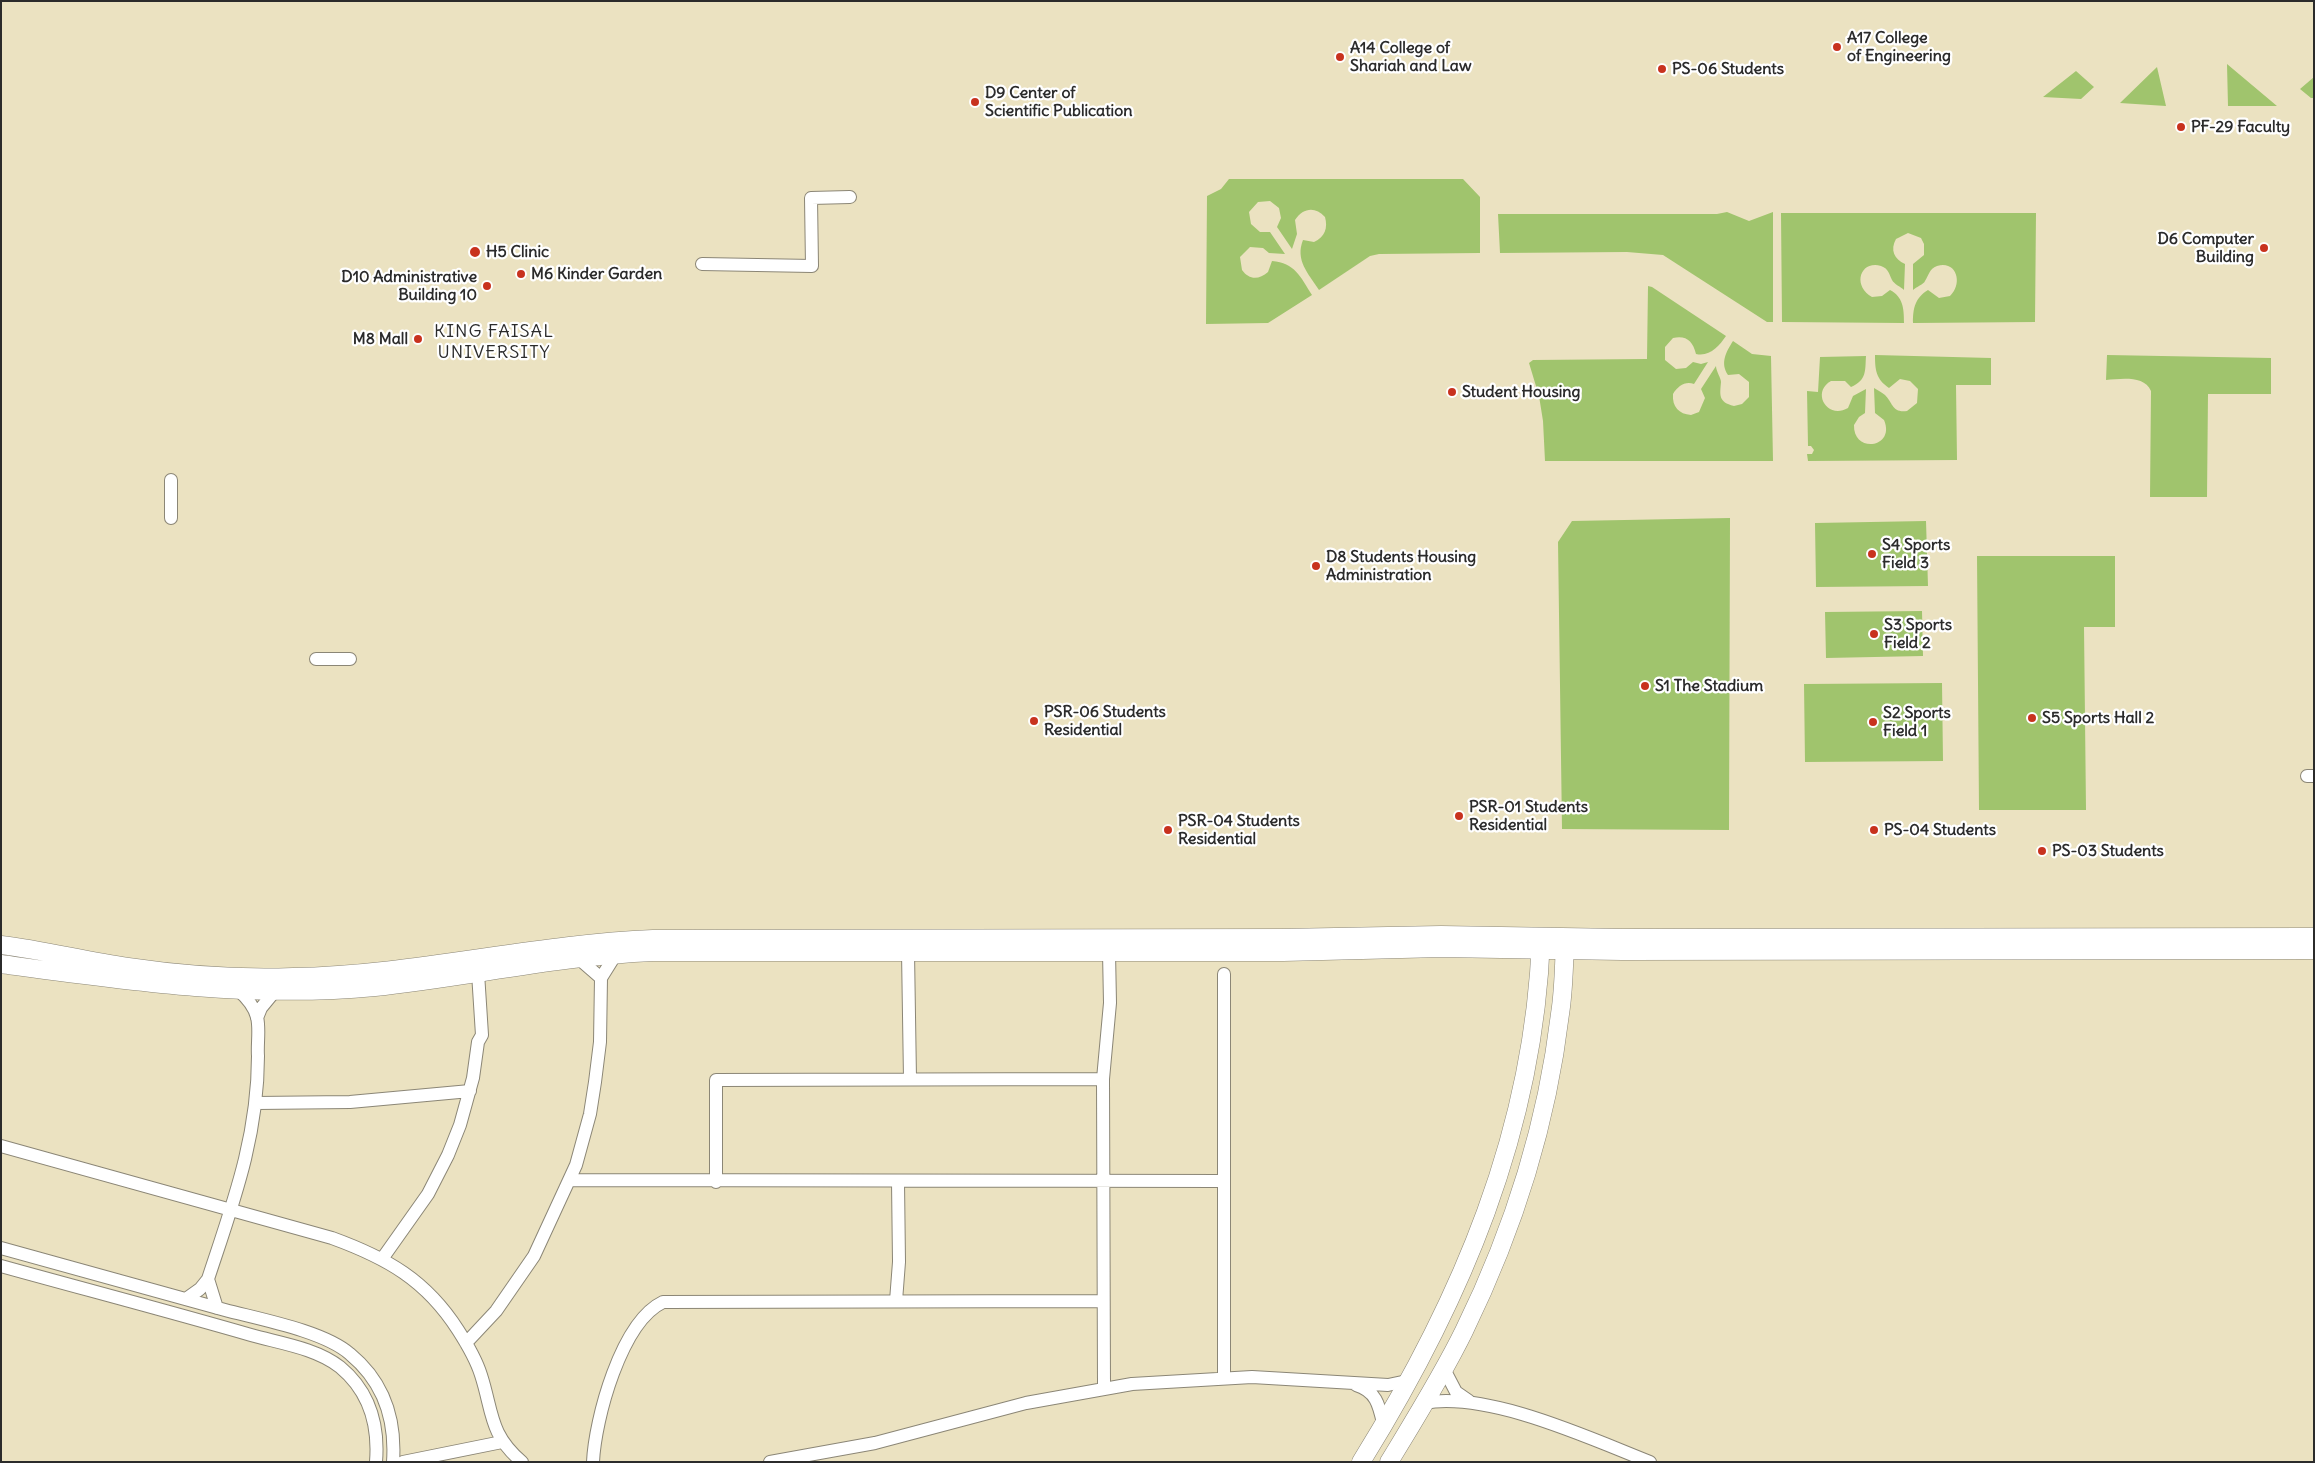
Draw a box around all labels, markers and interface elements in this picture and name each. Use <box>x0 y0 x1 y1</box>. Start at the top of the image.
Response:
place label: A17 College of Engineering <box>1847 28 1951 66</box>
place label: A14 College of Shariah and Law <box>1350 38 1471 76</box>
marker: A17 College of Engineering <box>1831 41 1843 53</box>
marker: A14 College of Shariah and Law <box>1334 51 1346 63</box>
place label: PS-06 Students <box>1672 59 1784 79</box>
marker: PS-06 Students <box>1656 63 1668 75</box>
place label: D9 Center of Scientific Publication <box>985 83 1132 121</box>
marker: D9 Center of Scientific Publication <box>969 96 981 108</box>
place label: PF-29 Faculty <box>2191 117 2290 137</box>
marker: PF-29 Faculty <box>2175 121 2187 133</box>
place label: D6 Computer Building <box>2157 229 2254 267</box>
place label: H5 Clinic <box>486 242 549 262</box>
marker: D6 Computer Building <box>2258 242 2270 254</box>
marker: H5 Clinic <box>468 245 482 259</box>
place label: M6 Kinder Garden <box>531 264 662 284</box>
place label: D10 Administrative Building 10 <box>341 267 477 305</box>
marker: M6 Kinder Garden <box>515 268 527 280</box>
marker: D10 Administrative Building 10 <box>481 280 493 292</box>
district label: KING FAISAL UNIVERSITY <box>433 321 555 364</box>
place label: M8 Mall <box>353 329 408 349</box>
marker: M8 Mall <box>412 333 424 345</box>
place label: Student Housing <box>1462 382 1580 402</box>
marker: Student Housing <box>1446 386 1458 398</box>
place label: S4 Sports Field 3 <box>1882 535 1950 573</box>
place label: D8 Students Housing Administration <box>1326 547 1476 585</box>
marker: S4 Sports Field 3 <box>1866 548 1878 560</box>
marker: D8 Students Housing Administration <box>1310 560 1322 572</box>
place label: S3 Sports Field 2 <box>1884 615 1952 653</box>
marker: S3 Sports Field 2 <box>1868 628 1880 640</box>
place label: S1 The Stadium <box>1655 676 1763 696</box>
marker: S1 The Stadium <box>1639 680 1651 692</box>
place label: PSR-06 Students Residential <box>1044 702 1166 740</box>
place label: S2 Sports Field 1 <box>1883 703 1951 741</box>
place label: S5 Sports Hall 2 <box>2042 708 2154 728</box>
marker: S5 Sports Hall 2 <box>2026 712 2038 724</box>
marker: PSR-06 Students Residential <box>1028 715 1040 727</box>
marker: S2 Sports Field 1 <box>1867 716 1879 728</box>
place label: PSR-01 Students Residential <box>1469 797 1588 835</box>
marker: PSR-01 Students Residential <box>1453 810 1465 822</box>
place label: PSR-04 Students Residential <box>1178 811 1300 849</box>
place label: PS-04 Students <box>1884 820 1996 840</box>
marker: PSR-04 Students Residential <box>1162 824 1174 836</box>
marker: PS-04 Students <box>1868 824 1880 836</box>
place label: PS-03 Students <box>2052 841 2164 861</box>
marker: PS-03 Students <box>2036 845 2048 857</box>

